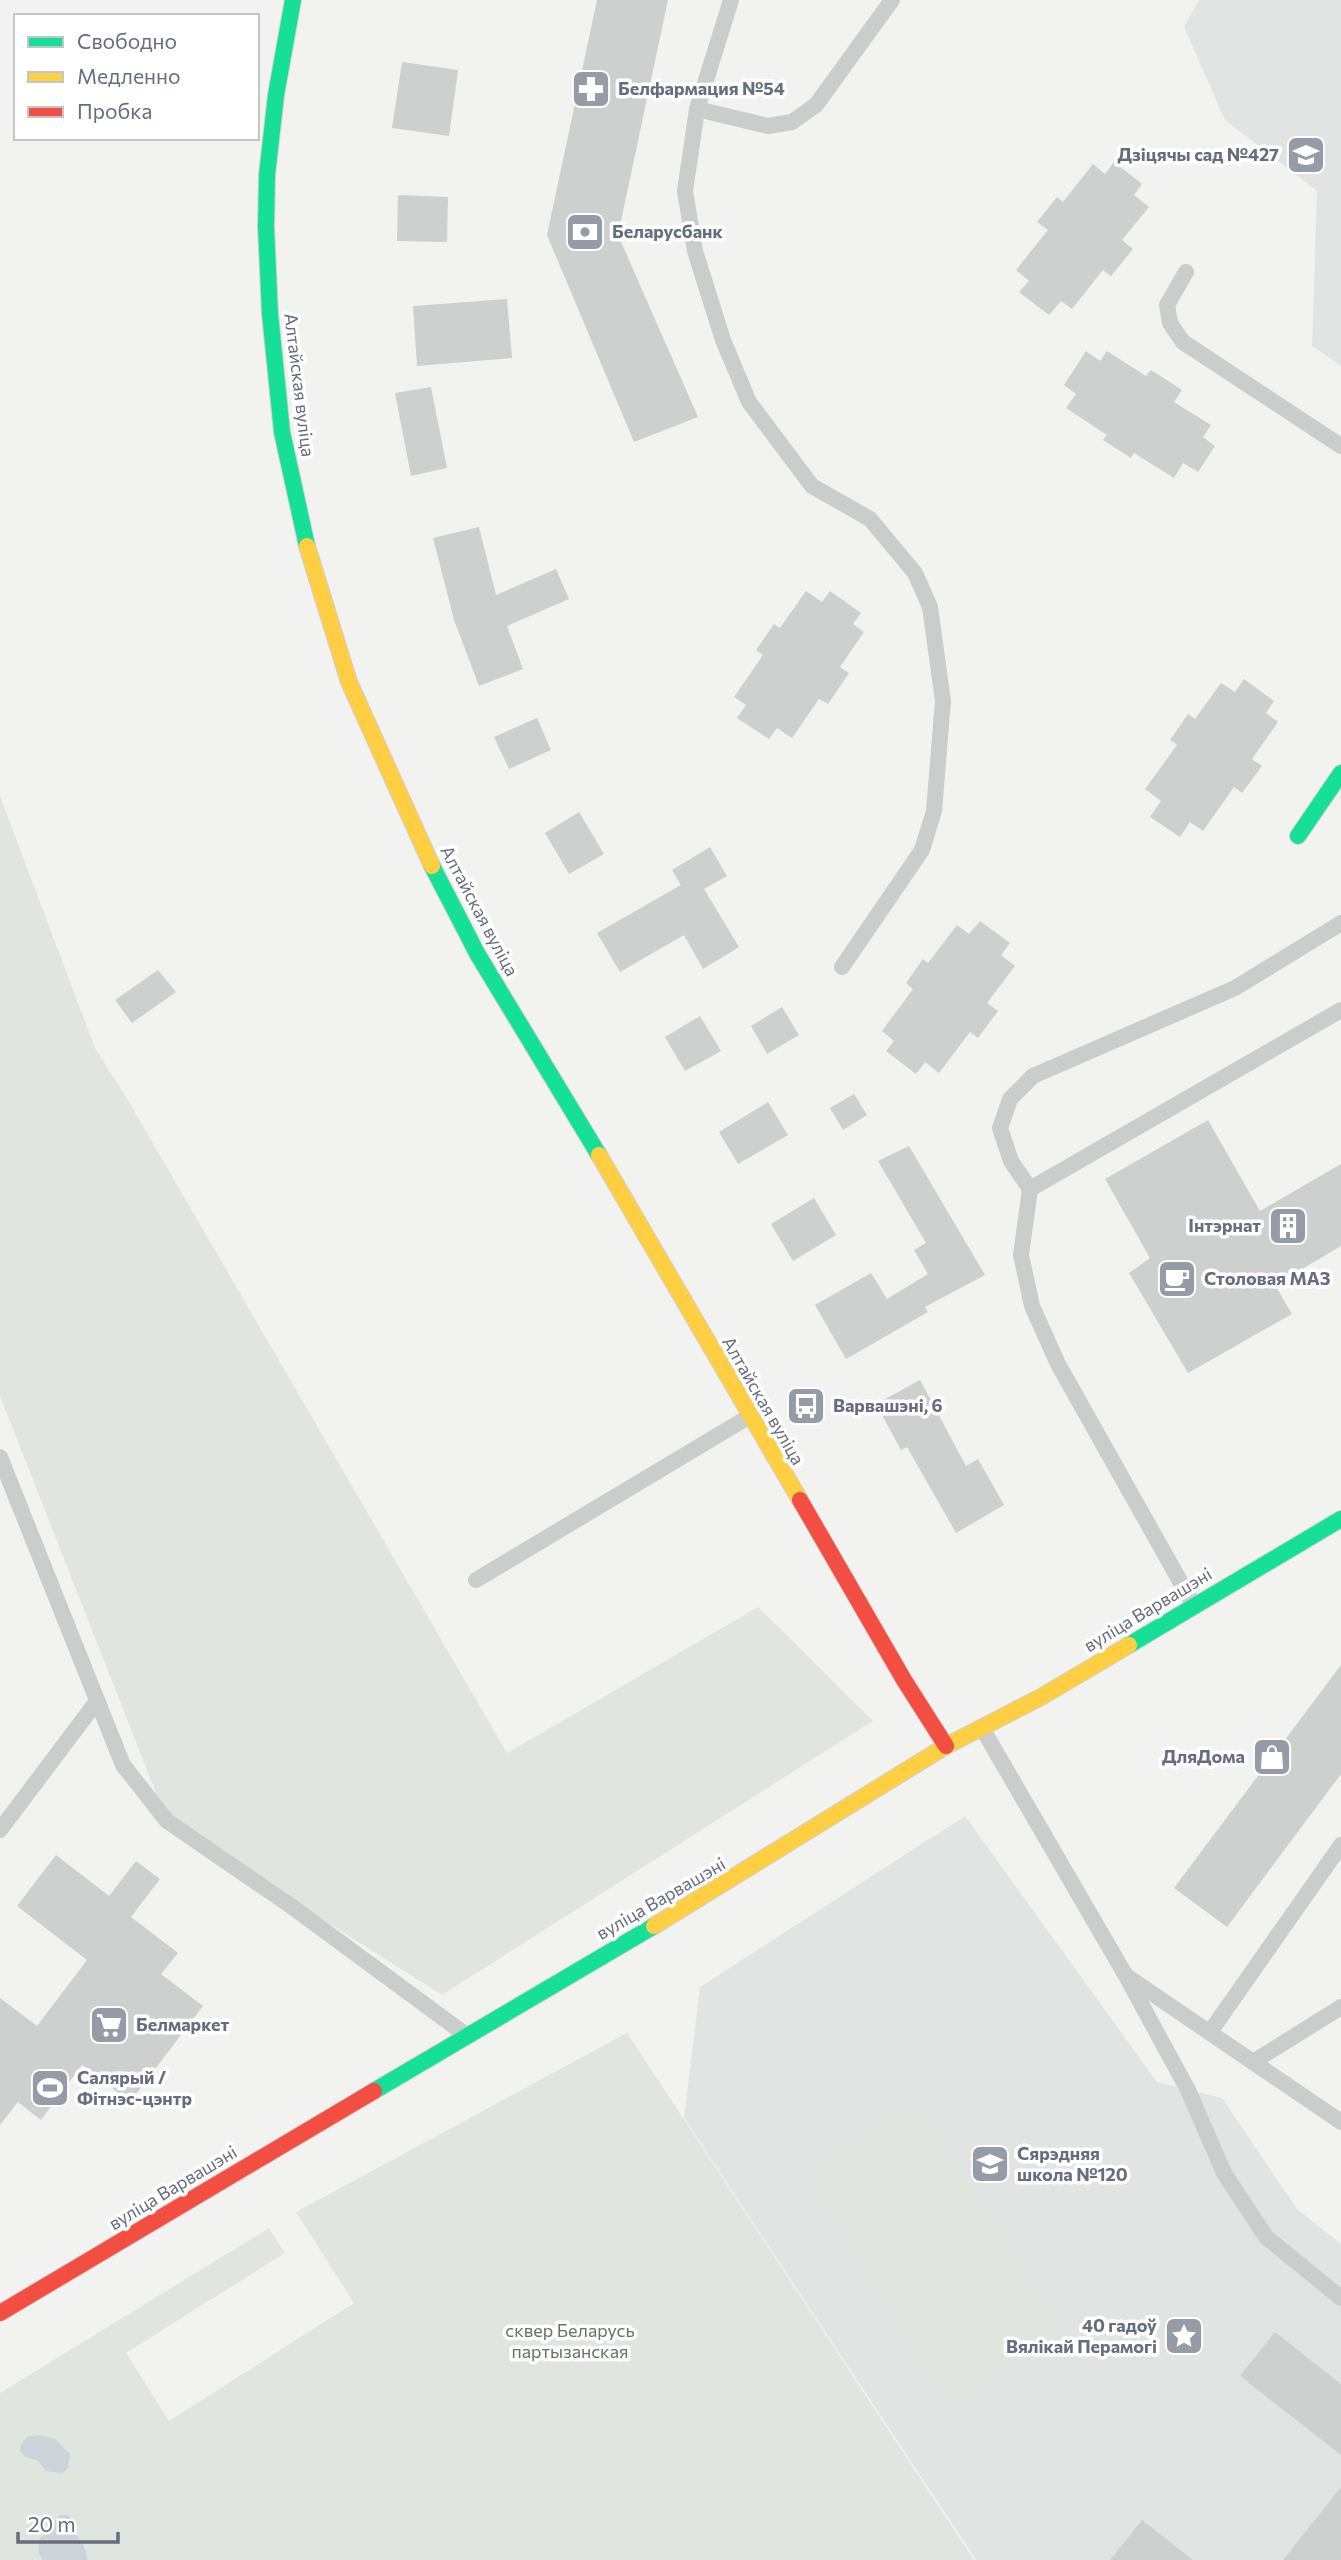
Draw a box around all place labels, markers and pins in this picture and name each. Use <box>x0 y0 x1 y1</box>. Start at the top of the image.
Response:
pharmacy icon: Белфармация №54 <box>570 68 612 110</box>
place label: Белфармация №54 <box>618 77 785 99</box>
school or university icon: Дзіцячы сад №427 <box>1285 134 1327 176</box>
place label: Дзіцячы сад №427 <box>1117 143 1279 165</box>
bank icon: Беларусбанк <box>564 211 606 253</box>
place label: Беларусбанк <box>612 220 723 242</box>
building icon: Інтэрнат <box>1267 1205 1309 1247</box>
place label: Інтэрнат <box>1188 1214 1261 1236</box>
cafe icon: Столовая МАЗ <box>1156 1258 1198 1300</box>
place label: Столовая МАЗ <box>1204 1267 1331 1289</box>
bus stop icon: Варвашэні, 6 <box>785 1385 827 1427</box>
place label: Варвашэні, 6 <box>833 1394 943 1416</box>
shop icon: ДляДома <box>1251 1736 1293 1778</box>
place label: ДляДома <box>1162 1745 1245 1767</box>
supermarket icon: Белмаркет <box>88 2004 130 2046</box>
place label: Белмаркет <box>136 2013 229 2035</box>
place label: Салярый / Фітнэс-цэнтр <box>77 2066 192 2109</box>
sports icon: Салярый / Фітнэс-цэнтр <box>29 2067 71 2109</box>
place label: Сярэдняя школа №120 <box>1017 2142 1128 2185</box>
school or university icon: Сярэдняя школа №120 <box>969 2143 1011 2185</box>
place label: 40 гадоў Вялікай Перамогі <box>1006 2314 1157 2357</box>
place icon: 40 гадоў Вялікай Перамогі <box>1163 2315 1205 2357</box>

